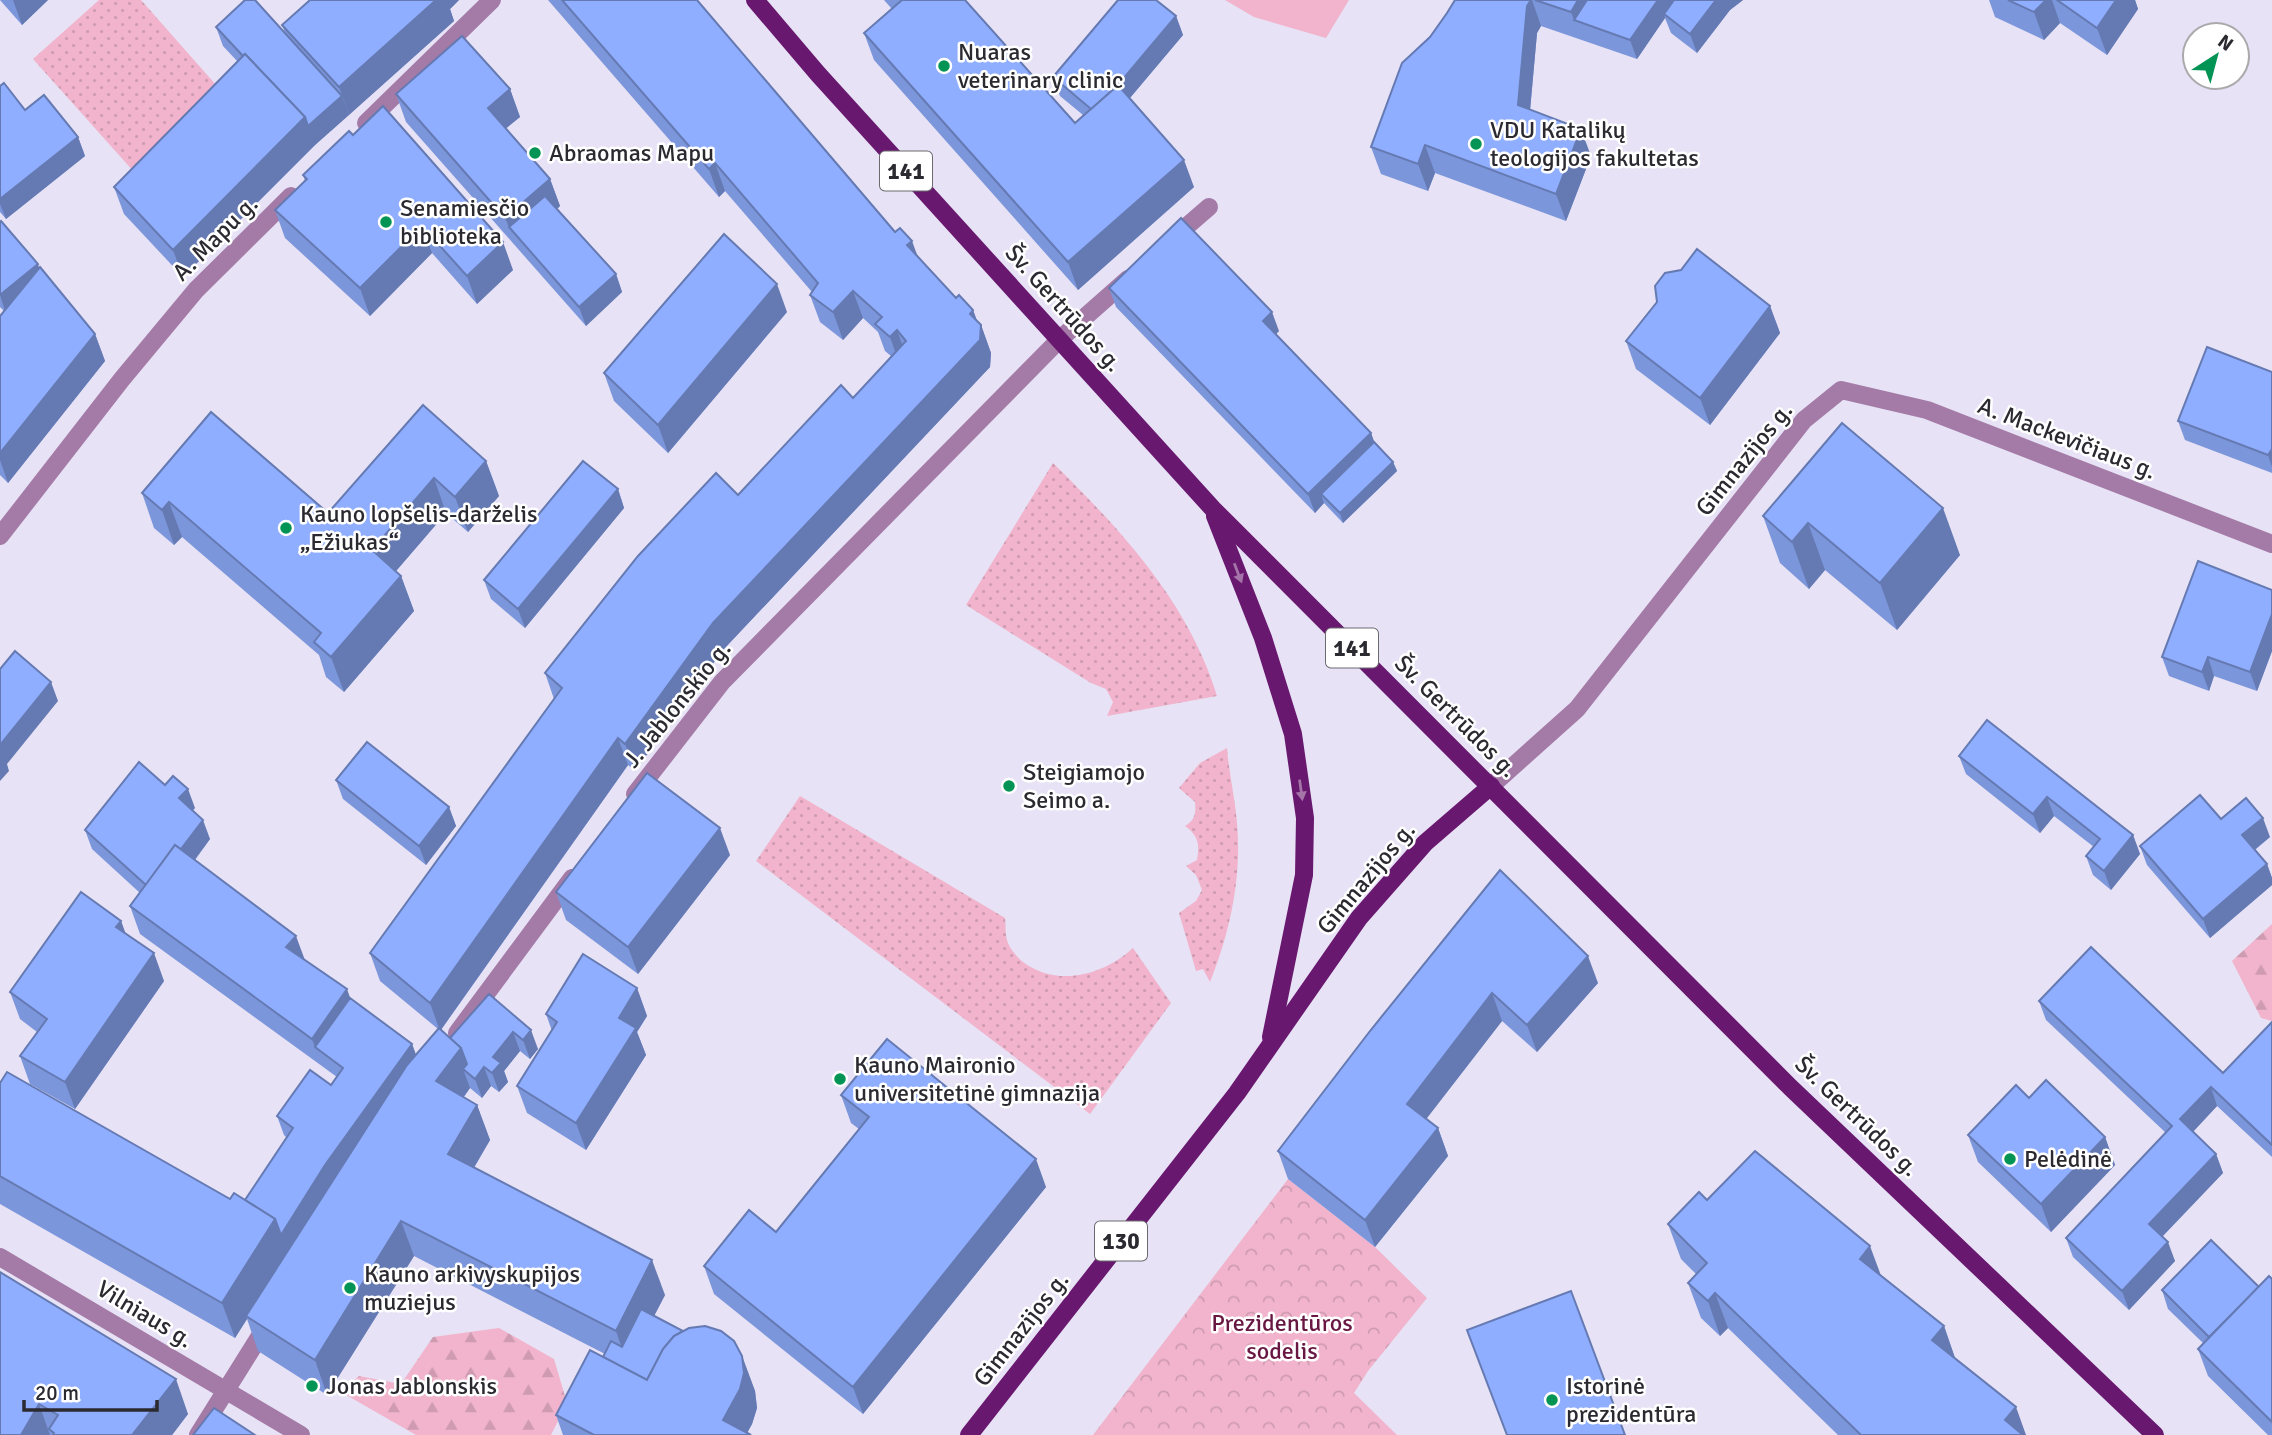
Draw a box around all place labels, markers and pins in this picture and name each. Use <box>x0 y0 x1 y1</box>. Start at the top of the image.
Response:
place label: Nuaras veterinary clinic <box>958 37 1123 95</box>
marker: Nuaras veterinary clinic <box>936 58 952 74</box>
place label: VDU Katalikų teologijos fakultetas <box>1490 115 1699 173</box>
marker: VDU Katalikų teologijos fakultetas <box>1468 136 1484 152</box>
place label: Abraomas Mapu <box>549 138 714 168</box>
marker: Abraomas Mapu <box>527 145 543 161</box>
place label: Senamiesčio biblioteka <box>400 193 529 251</box>
marker: Senamiesčio biblioteka <box>378 214 394 230</box>
place label: Kauno lopšelis-darželis „Ežiukas“ <box>300 499 538 557</box>
marker: Kauno lopšelis-darželis „Ežiukas“ <box>278 520 294 536</box>
place label: Steigiamojo Seimo a. <box>1023 757 1145 815</box>
marker: Steigiamojo Seimo a. <box>1001 778 1017 794</box>
place label: Kauno Maironio universitetinė gimnazija <box>854 1050 1100 1108</box>
marker: Kauno Maironio universitetinė gimnazija <box>832 1071 848 1087</box>
place label: Pelėdinė <box>2024 1144 2112 1174</box>
marker: Pelėdinė <box>2002 1151 2018 1167</box>
place label: Kauno arkivyskupijos muziejus <box>364 1259 580 1317</box>
marker: Kauno arkivyskupijos muziejus <box>342 1280 358 1296</box>
place label: Jonas Jablonskis <box>326 1371 497 1401</box>
place label: Istorinė prezidentūra <box>1566 1371 1697 1429</box>
marker: Jonas Jablonskis <box>304 1378 320 1394</box>
marker: Istorinė prezidentūra <box>1544 1392 1560 1408</box>

